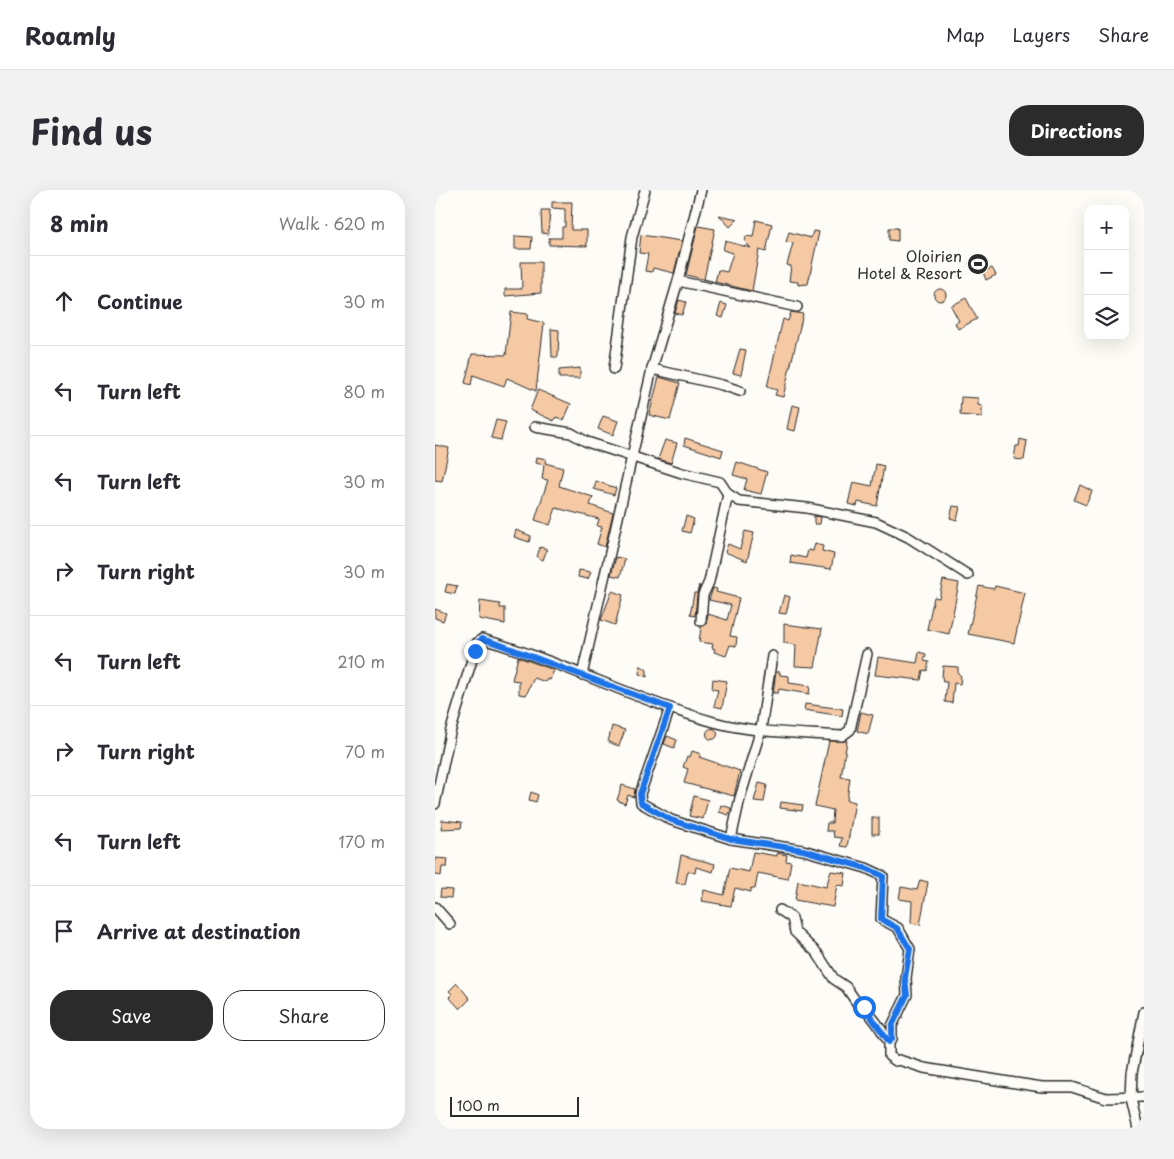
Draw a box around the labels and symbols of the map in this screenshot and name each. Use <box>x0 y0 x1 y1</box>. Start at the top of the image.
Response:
place label: Oloirien Hotel & Resort <box>857 244 962 284</box>
sports icon: Oloirien Hotel & Resort <box>966 252 990 276</box>
route end <box>464 640 487 663</box>
route start <box>853 996 876 1019</box>
scale bar <box>450 1094 579 1117</box>

